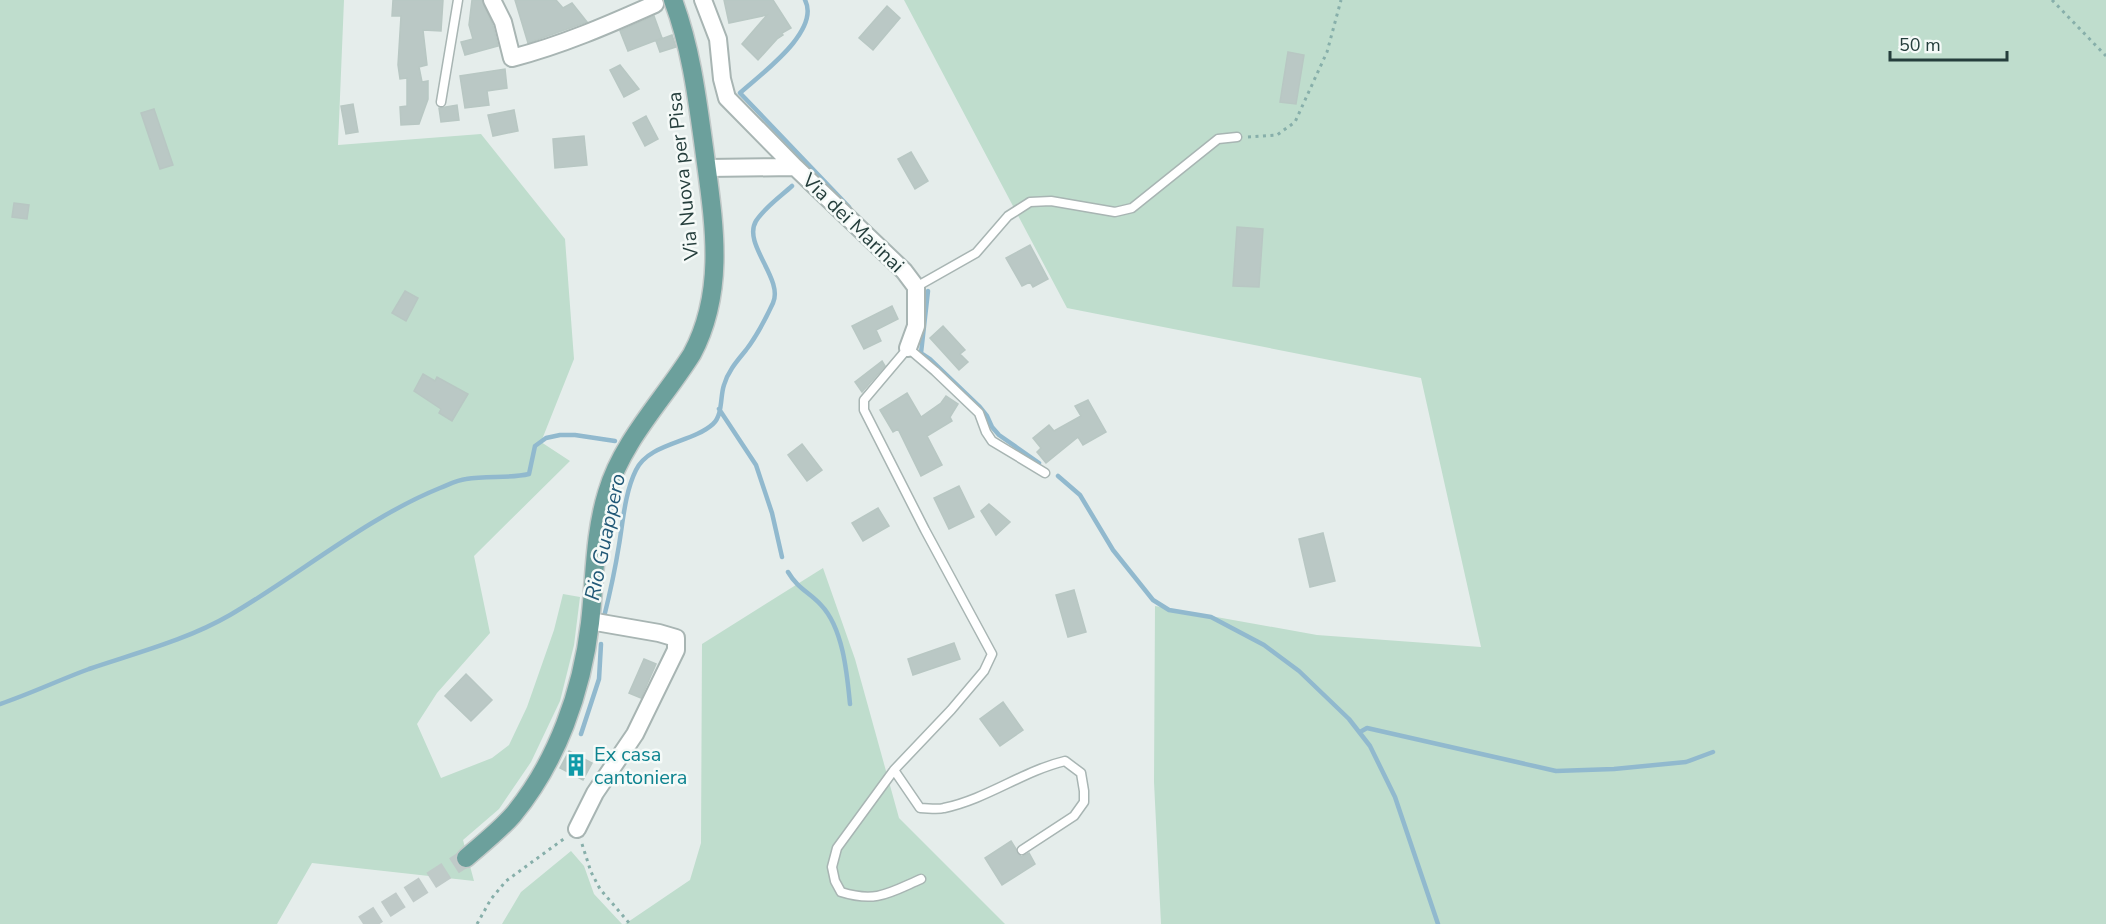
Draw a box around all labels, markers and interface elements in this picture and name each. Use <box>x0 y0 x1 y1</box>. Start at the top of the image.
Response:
scale bar <box>1890 24 2007 62</box>
text: 50 m <box>1899 33 1941 57</box>
street label: Via Nuova per Pisa <box>661 90 705 263</box>
street label: Via dei Marinai <box>795 167 910 279</box>
water label: Rio Guappero <box>578 471 632 603</box>
place label: Ex casa cantoniera <box>594 741 687 791</box>
building icon: Ex casa cantoniera <box>563 752 589 778</box>

